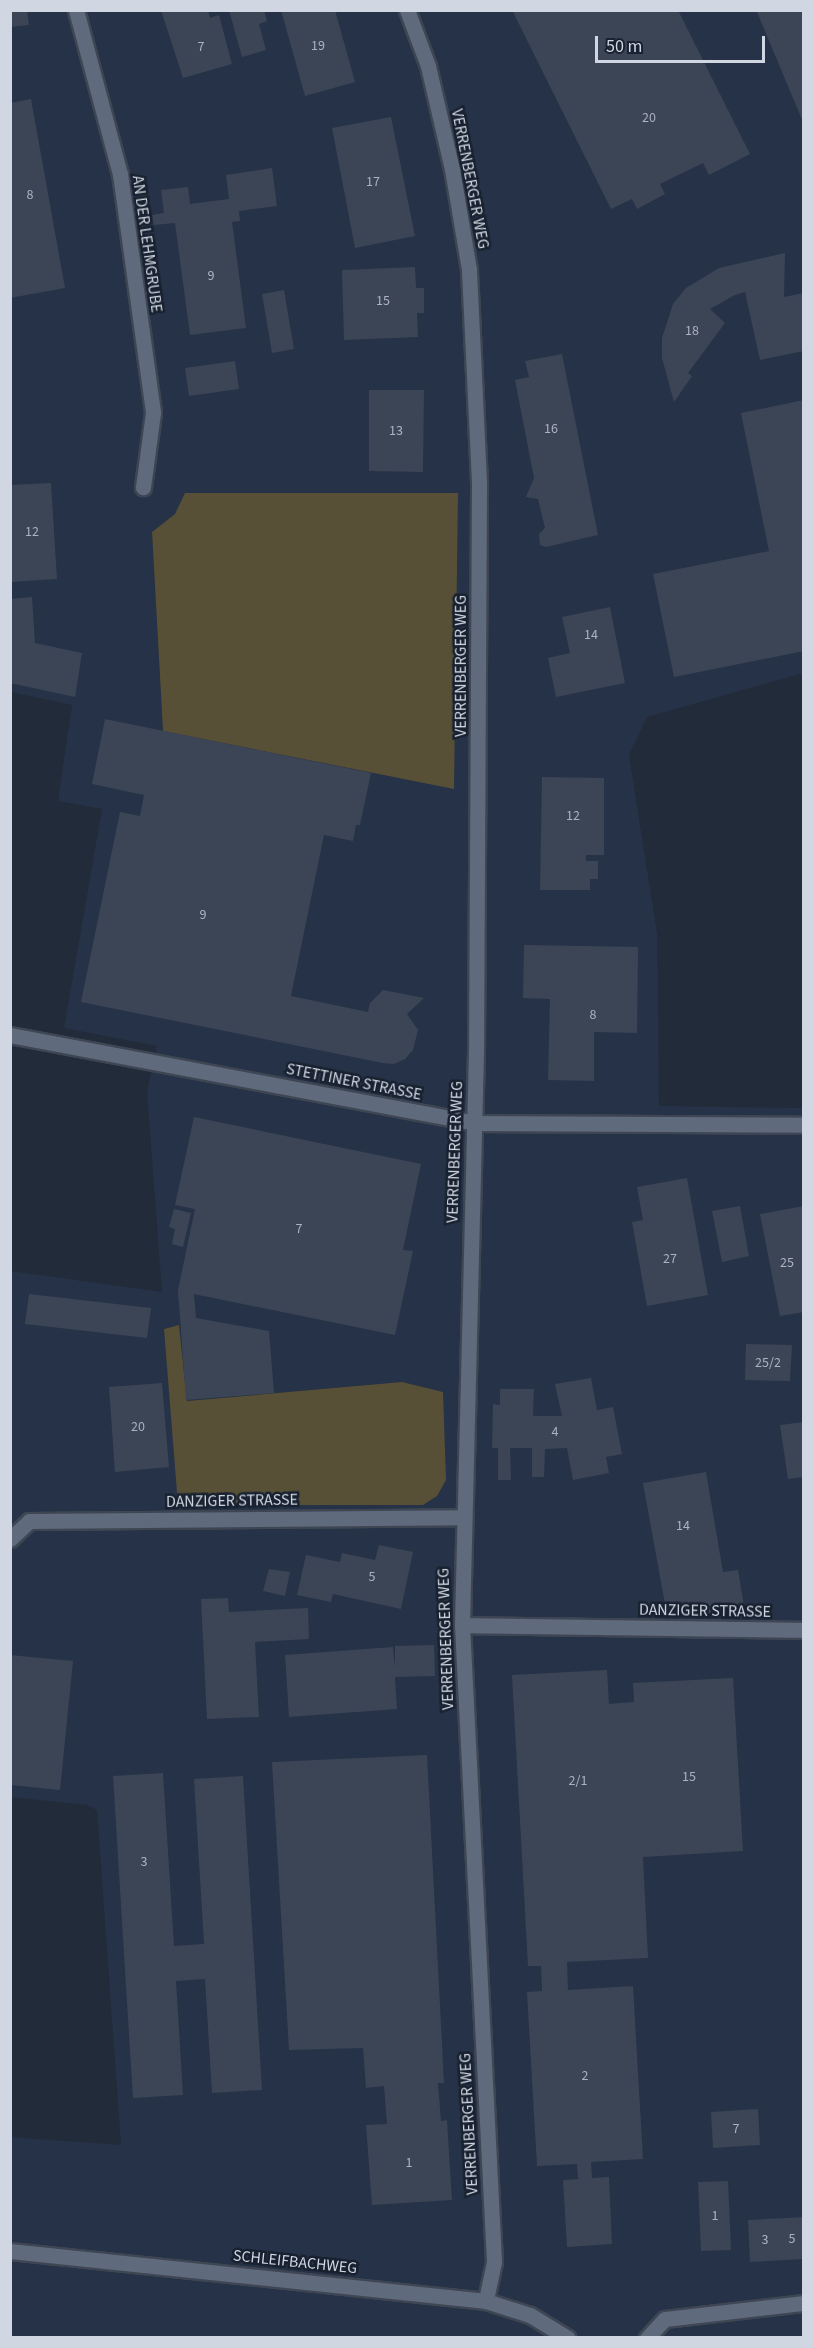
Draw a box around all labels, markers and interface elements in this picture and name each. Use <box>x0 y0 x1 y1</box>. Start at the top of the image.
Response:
scale bar <box>598 24 768 62</box>
text: 50 m <box>606 34 642 59</box>
house number: 19 <box>311 38 325 54</box>
house number: 7 <box>198 39 204 55</box>
street label: VERRENBERGER WEG <box>447 107 493 251</box>
house number: 20 <box>642 110 656 126</box>
street label: AN DER LEHMGRUBE <box>128 174 166 314</box>
house number: 17 <box>366 174 380 190</box>
house number: 8 <box>27 187 33 203</box>
house number: 9 <box>208 268 214 284</box>
house number: 15 <box>376 293 390 309</box>
house number: 18 <box>685 323 699 339</box>
house number: 16 <box>544 421 558 437</box>
house number: 13 <box>389 423 403 439</box>
house number: 12 <box>25 524 39 540</box>
street label: VERRENBERGER WEG <box>451 595 471 737</box>
house number: 14 <box>584 627 598 643</box>
house number: 12 <box>566 808 580 824</box>
house number: 9 <box>200 907 206 923</box>
house number: 8 <box>590 1007 596 1023</box>
street label: STETTINER STRASSE <box>285 1059 423 1105</box>
street label: VERRENBERGER WEG <box>443 1081 467 1223</box>
house number: 7 <box>296 1221 302 1237</box>
house number: 27 <box>663 1251 677 1267</box>
house number: 25 <box>780 1255 794 1271</box>
house number: 25/2 <box>755 1355 781 1371</box>
house number: 20 <box>131 1419 145 1435</box>
house number: 4 <box>552 1424 558 1440</box>
street label: DANZIGER STRASSE <box>166 1490 298 1512</box>
house number: 14 <box>676 1518 690 1534</box>
street label: VERRENBERGER WEG <box>434 1568 458 1710</box>
house number: 5 <box>369 1569 375 1585</box>
street label: DANZIGER STRASSE <box>639 1600 771 1622</box>
house number: 15 <box>682 1769 696 1785</box>
house number: 2/1 <box>569 1773 587 1789</box>
house number: 3 <box>141 1854 147 1870</box>
street label: VERRENBERGER WEG <box>456 2053 482 2195</box>
house number: 2 <box>582 2068 588 2084</box>
house number: 7 <box>733 2121 739 2137</box>
house number: 1 <box>406 2155 412 2171</box>
house number: 1 <box>712 2208 718 2224</box>
house number: 5 <box>789 2231 795 2247</box>
house number: 3 <box>762 2232 768 2248</box>
street label: SCHLEIFBACHWEG <box>232 2246 358 2278</box>

